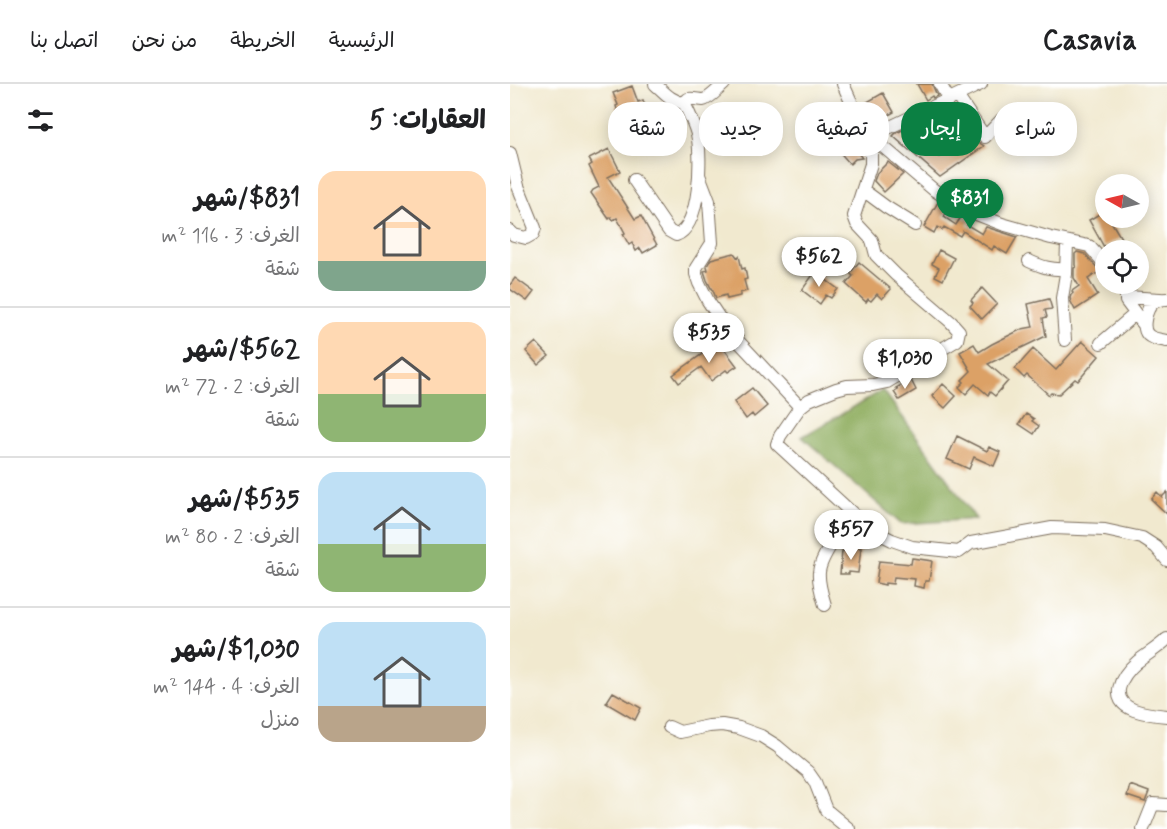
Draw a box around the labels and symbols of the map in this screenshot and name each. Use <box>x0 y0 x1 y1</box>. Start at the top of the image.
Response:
north arrow <box>1095 174 1149 228</box>
pin: $831 <box>934 179 1006 230</box>
pin: $562 <box>783 237 855 288</box>
pin: $535 <box>673 313 745 364</box>
pin: $1,030 <box>856 339 954 390</box>
pin: $557 <box>815 510 887 561</box>

